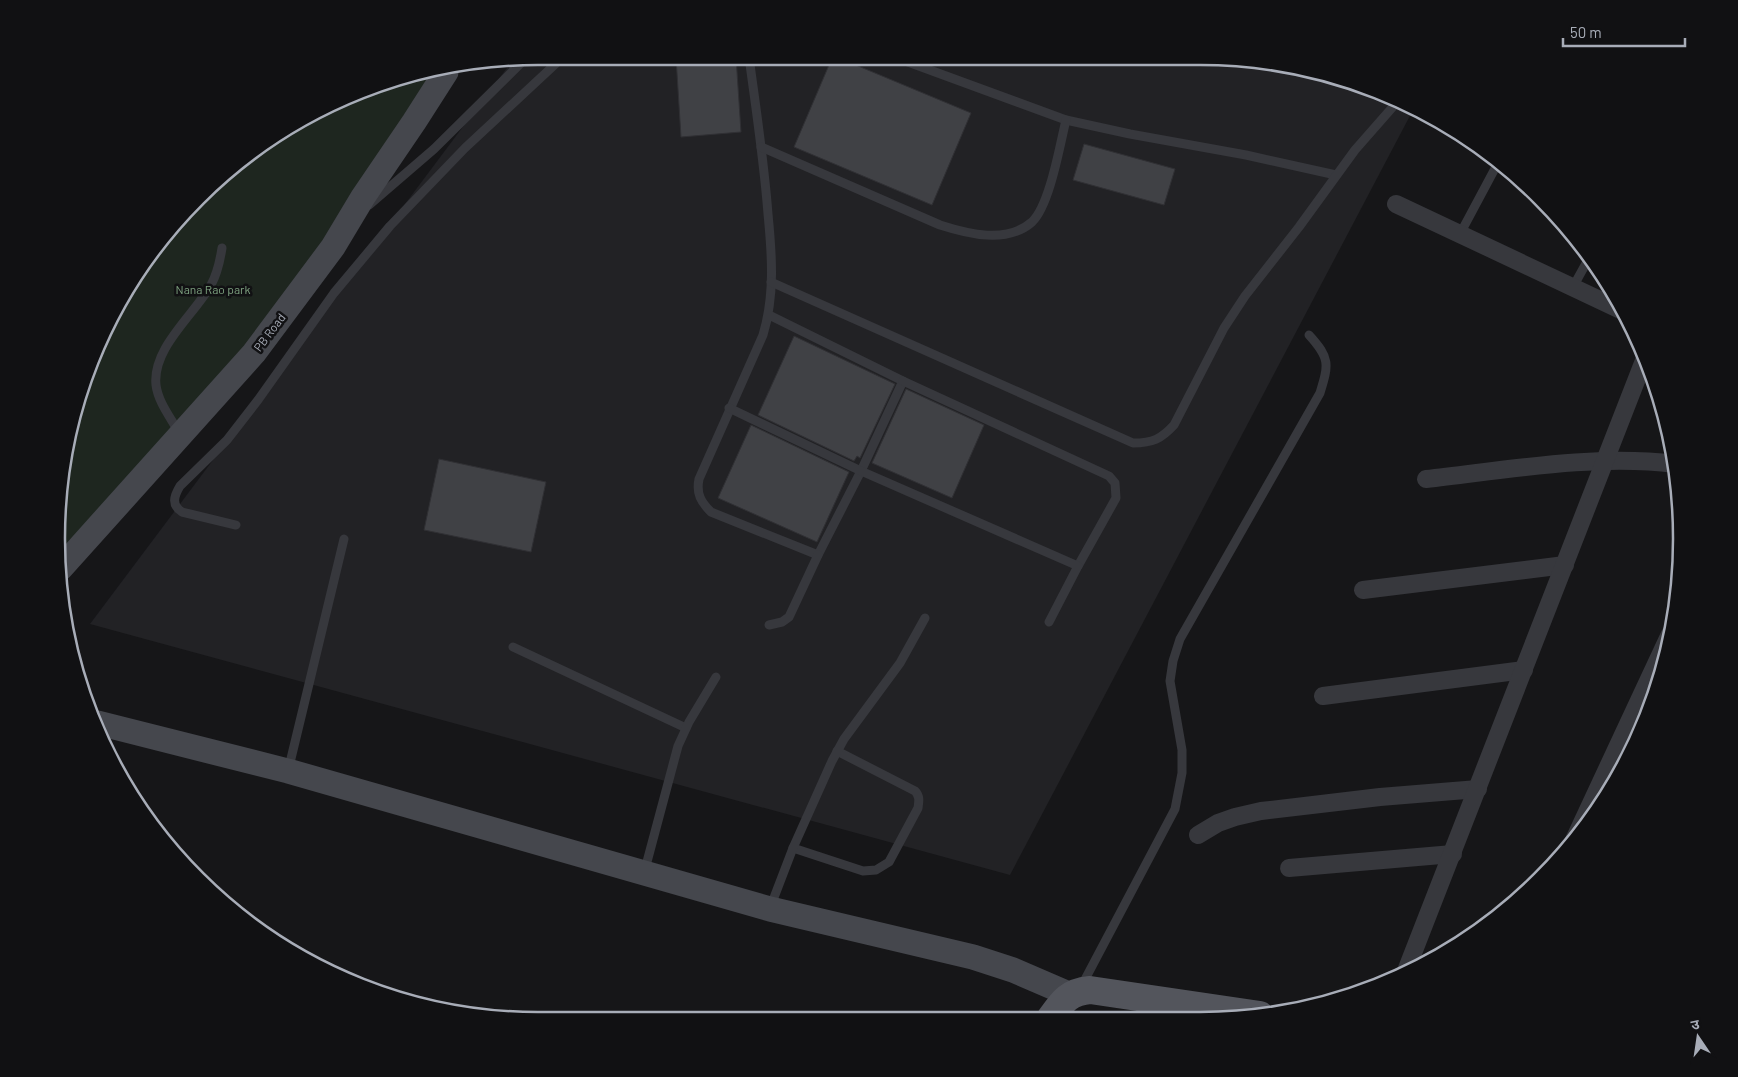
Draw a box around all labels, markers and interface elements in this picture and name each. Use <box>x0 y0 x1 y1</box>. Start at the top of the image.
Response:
scale bar <box>1563 15 1686 47</box>
text: 50 m <box>1570 23 1602 41</box>
park label: Nana Rao park <box>176 282 250 296</box>
street label: PB Road <box>250 310 288 354</box>
north arrow <box>1673 1012 1723 1062</box>
text: उ <box>1689 1014 1702 1033</box>

